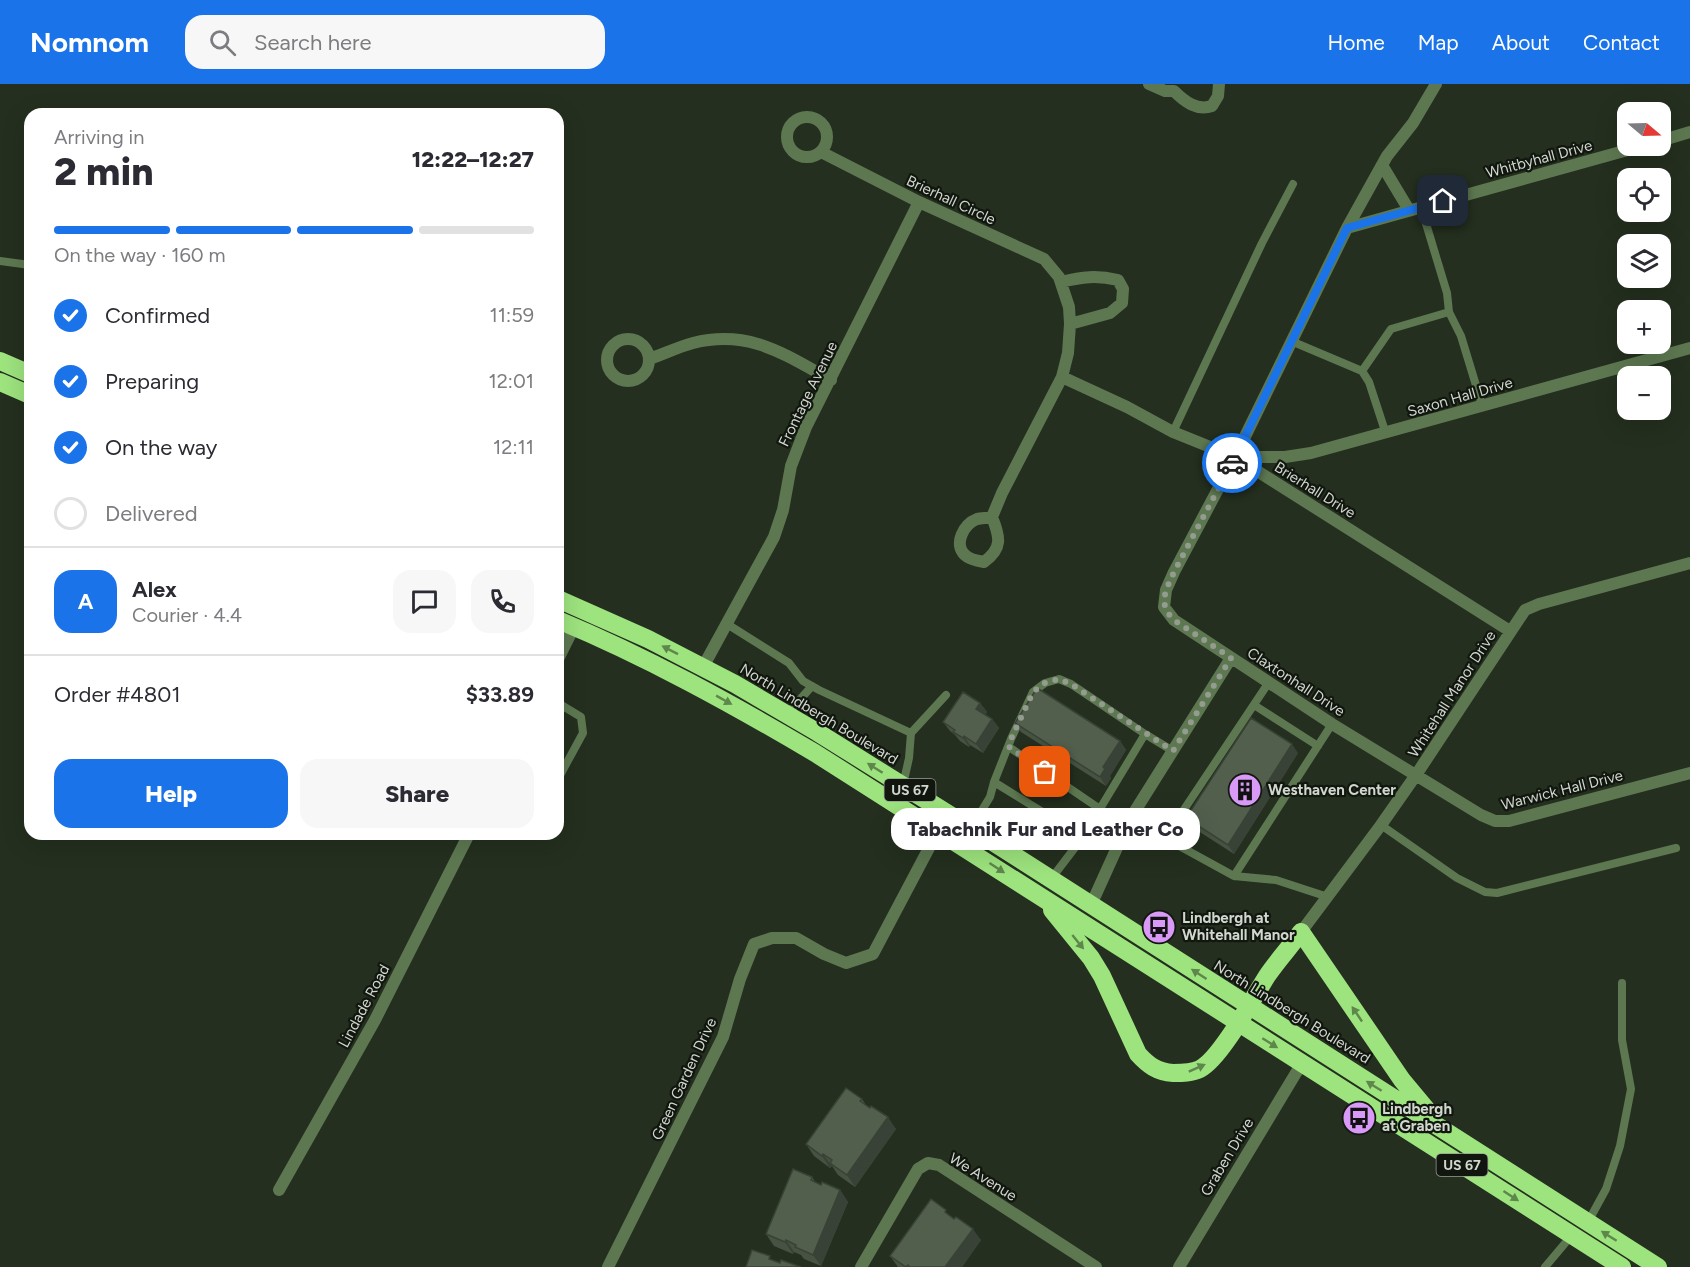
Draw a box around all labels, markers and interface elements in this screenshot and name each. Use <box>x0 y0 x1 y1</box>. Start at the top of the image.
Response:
search box <box>185 15 605 69</box>
text: Nomnom <box>30 25 149 59</box>
icon: search <box>206 26 239 59</box>
text: Search here <box>254 29 371 56</box>
text: Home <box>1328 30 1385 55</box>
text: Map <box>1418 30 1459 55</box>
text: About <box>1492 30 1550 55</box>
text: Contact <box>1583 30 1660 55</box>
north arrow <box>1617 102 1671 156</box>
map controls <box>1617 102 1671 420</box>
text: Arriving in <box>54 125 144 149</box>
street label: Whitbyhall Drive <box>1484 136 1594 182</box>
text: 12:22–12:27 <box>412 146 534 173</box>
text: 2 min <box>54 148 154 195</box>
button: locate <box>1617 168 1671 222</box>
street label: Brierhall Circle <box>904 171 998 229</box>
pin <box>1417 175 1468 226</box>
icon: home <box>1426 184 1459 217</box>
button: layers <box>1617 234 1671 288</box>
text: On the way · 160 m <box>54 243 226 267</box>
icon: check <box>54 299 87 332</box>
button: + <box>1617 300 1671 354</box>
text: Confirmed <box>105 302 210 329</box>
text: 11:59 <box>490 303 534 327</box>
street label: Frontage Avenue <box>775 338 841 450</box>
icon: check <box>54 365 87 398</box>
button: − <box>1617 366 1671 420</box>
text: Preparing <box>105 368 199 395</box>
text: 12:01 <box>488 369 534 393</box>
street label: Saxon Hall Drive <box>1405 373 1515 421</box>
icon: check <box>54 431 87 464</box>
courier <box>1202 433 1262 493</box>
text: On the way <box>105 434 217 461</box>
text: 12:11 <box>493 435 534 459</box>
icon: car <box>1216 447 1249 480</box>
street label: Brierhall Drive <box>1271 458 1359 522</box>
text: Delivered <box>105 500 198 527</box>
button: chat <box>393 570 456 633</box>
button: phone <box>471 570 534 633</box>
text: Alex <box>132 576 177 603</box>
text: A <box>78 588 93 615</box>
text: Courier · 4.4 <box>132 603 242 627</box>
street label: Whitehall Manor Drive <box>1404 627 1500 761</box>
street label: Claxtonhall Drive <box>1244 644 1348 720</box>
one-way arrow <box>661 645 678 655</box>
street label: North Lindbergh Boulevard <box>737 660 901 768</box>
text: Order #4801 <box>54 681 180 708</box>
text: $33.89 <box>466 681 534 708</box>
one-way arrow <box>716 695 733 705</box>
pin <box>1019 746 1070 797</box>
icon: bag <box>1028 755 1061 788</box>
button: Help <box>54 759 288 828</box>
button: Share <box>300 759 534 828</box>
one-way arrow <box>867 762 884 773</box>
street label: Warwick Hall Drive <box>1499 766 1625 814</box>
building icon: Westhaven Center <box>1227 772 1263 808</box>
road number: US 67 <box>884 779 936 801</box>
place label: Westhaven Center <box>1268 781 1396 799</box>
callout: Tabachnik Fur and Leather Co <box>890 808 1200 850</box>
text: Tabachnik Fur and Leather Co <box>907 817 1184 841</box>
one-way arrow <box>989 863 1005 874</box>
bus stop icon: Lindbergh at Whitehall Manor <box>1141 909 1177 945</box>
place label: Lindbergh at Whitehall Manor <box>1182 909 1295 944</box>
one-way arrow <box>1071 934 1084 949</box>
street label: North Lindbergh Boulevard <box>1210 956 1374 1068</box>
street label: Lindade Road <box>335 961 393 1051</box>
one-way arrow <box>1191 969 1207 980</box>
one-way arrow <box>1351 1006 1363 1022</box>
street label: Green Garden Drive <box>648 1015 720 1143</box>
one-way arrow <box>1262 1038 1278 1049</box>
one-way arrow <box>1189 1063 1207 1073</box>
one-way arrow <box>1366 1080 1382 1091</box>
bus stop icon: Lindbergh at Graben <box>1341 1100 1377 1136</box>
place label: Lindbergh at Graben <box>1382 1100 1452 1135</box>
street label: Graben Drive <box>1197 1115 1257 1199</box>
street label: We Avenue <box>946 1149 1020 1205</box>
road number: US 67 <box>1436 1154 1488 1176</box>
one-way arrow <box>1502 1190 1518 1202</box>
one-way arrow <box>1601 1230 1617 1241</box>

